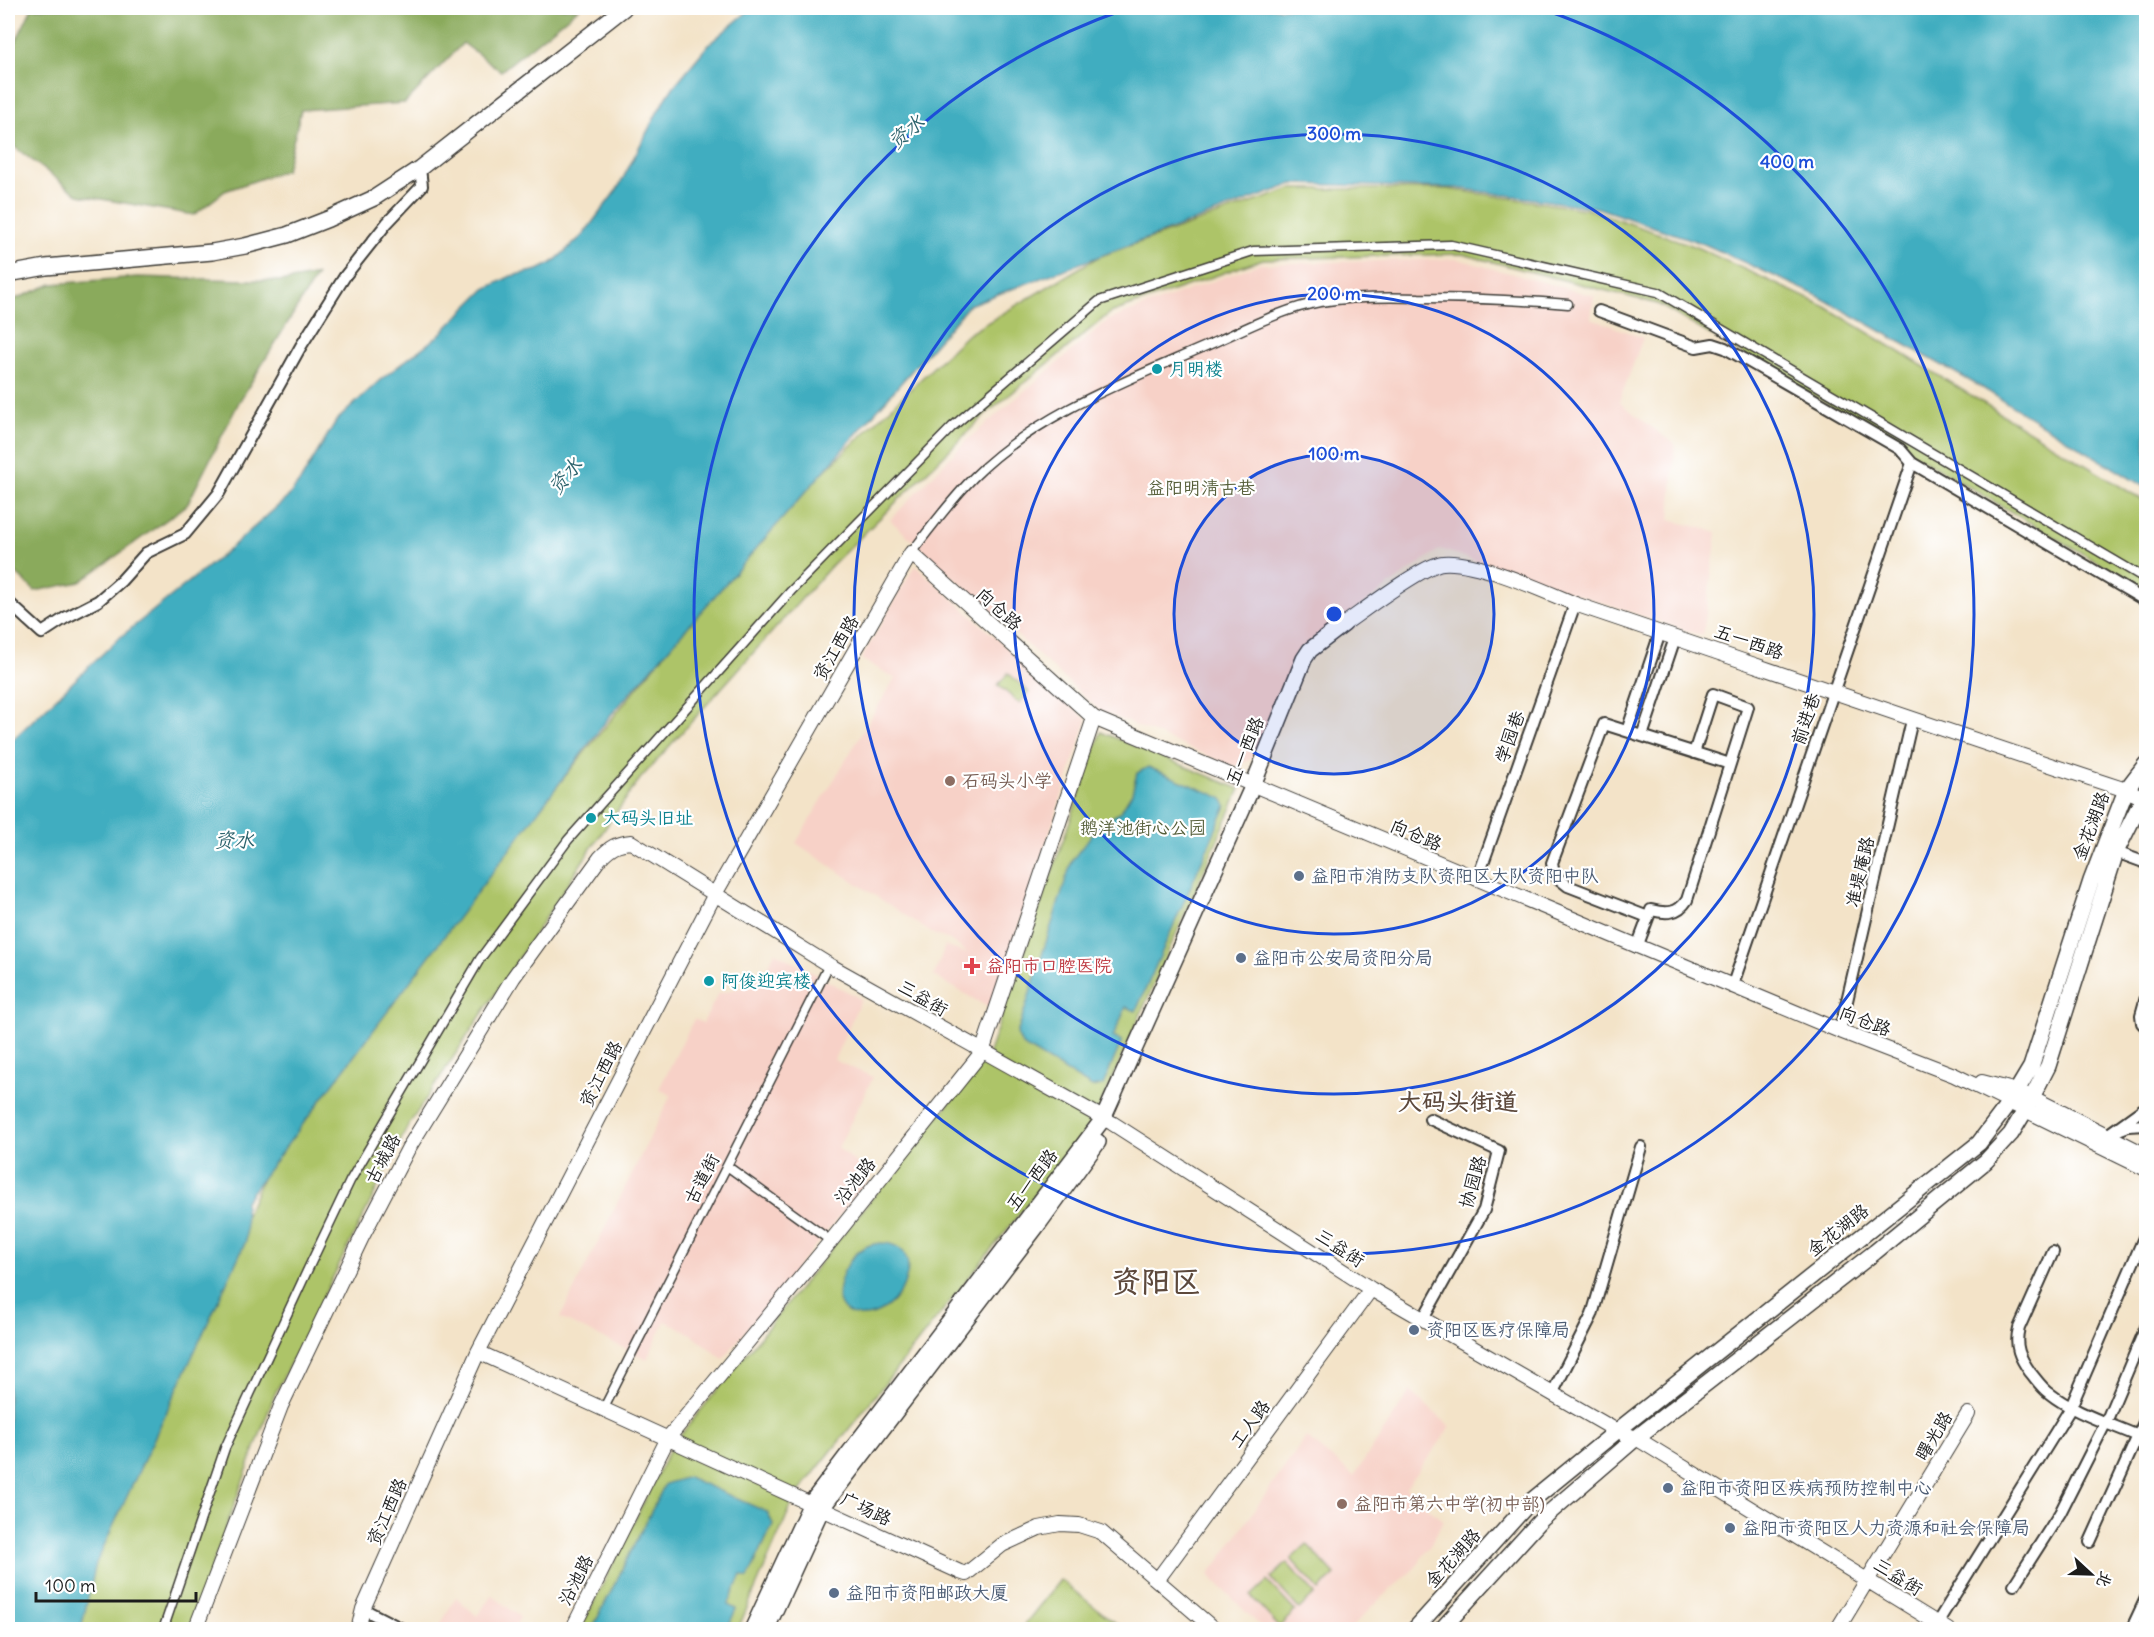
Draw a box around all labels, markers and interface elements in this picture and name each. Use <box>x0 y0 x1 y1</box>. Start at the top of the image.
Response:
water label: 资水 <box>882 109 930 154</box>
text: 300 m <box>1307 122 1361 145</box>
text: 400 m <box>1760 150 1814 173</box>
text: 200 m <box>1307 282 1361 305</box>
place label: 月明楼 <box>1169 357 1223 380</box>
marker: 月明楼 <box>1150 362 1164 376</box>
text: 100 m <box>1309 442 1360 465</box>
water label: 资水 <box>542 452 588 499</box>
park label: 益阳明清古巷 <box>1147 476 1255 499</box>
street label: 向仓路 <box>972 582 1027 635</box>
centre of rings <box>1324 604 1344 624</box>
street label: 资江西路 <box>808 611 864 685</box>
street label: 五一西路 <box>1711 619 1787 664</box>
street label: 前进巷 <box>1786 690 1825 748</box>
street label: 学园巷 <box>1489 708 1530 766</box>
street label: 五一西路 <box>1220 713 1269 788</box>
place label: 石码头小学 <box>962 769 1052 792</box>
marker: 石码头小学 <box>943 774 957 788</box>
street label: 金花湖路 <box>2067 788 2114 864</box>
place label: 大码头旧址 <box>603 806 693 829</box>
marker: 大码头旧址 <box>584 811 598 825</box>
street label: 向仓路 <box>1387 813 1446 856</box>
park label: 鹅洋池街心公园 <box>1080 816 1206 839</box>
water label: 资水 <box>214 827 255 852</box>
street label: 准堤庵路 <box>1840 834 1879 910</box>
place label: 益阳市消防支队资阳区大队资阳中队 <box>1311 864 1599 887</box>
marker: 益阳市消防支队资阳区大队资阳中队 <box>1292 869 1306 883</box>
place label: 益阳市公安局资阳分局 <box>1253 946 1433 969</box>
marker: 益阳市公安局资阳分局 <box>1234 951 1248 965</box>
place label: 益阳市口腔医院 <box>986 954 1112 977</box>
marker: 益阳市口腔医院 <box>963 957 981 975</box>
place label: 阿俊迎宾楼 <box>721 969 811 992</box>
marker: 阿俊迎宾楼 <box>702 974 716 988</box>
street label: 三益街 <box>894 974 952 1021</box>
street label: 向仓路 <box>1836 1000 1895 1041</box>
street label: 资江西路 <box>574 1036 627 1111</box>
district label: 大码头街道 <box>1398 1086 1518 1116</box>
street label: 古城路 <box>360 1130 405 1188</box>
street label: 五一西路 <box>1001 1144 1062 1215</box>
street label: 古道街 <box>679 1149 724 1208</box>
street label: 沿池路 <box>829 1152 881 1209</box>
street label: 协园路 <box>1454 1153 1491 1211</box>
street label: 金花湖路 <box>1802 1198 1873 1261</box>
street label: 三益街 <box>1311 1223 1369 1272</box>
district label: 资阳区 <box>1111 1262 1201 1300</box>
place label: 资阳区医疗保障局 <box>1426 1318 1570 1341</box>
marker: 资阳区医疗保障局 <box>1407 1323 1421 1337</box>
street label: 工人路 <box>1224 1395 1275 1452</box>
street label: 曙光路 <box>1910 1407 1957 1465</box>
street label: 资江西路 <box>361 1474 412 1549</box>
place label: 益阳市资阳区疾病预防控制中心 <box>1680 1476 1932 1499</box>
marker: 益阳市资阳区疾病预防控制中心 <box>1661 1481 1675 1495</box>
street label: 广场路 <box>837 1487 896 1530</box>
place label: 益阳市第六中学(初中部) <box>1354 1492 1545 1515</box>
marker: 益阳市第六中学(初中部) <box>1335 1497 1349 1511</box>
place label: 益阳市资阳区人力资源和社会保障局 <box>1742 1516 2030 1539</box>
marker: 益阳市资阳区人力资源和社会保障局 <box>1723 1521 1737 1535</box>
street label: 金花湖路 <box>1420 1523 1485 1592</box>
north arrow <box>2061 1544 2121 1604</box>
street label: 沿池路 <box>553 1550 598 1609</box>
street label: 三益街 <box>1869 1553 1927 1601</box>
scale bar <box>36 1565 196 1603</box>
text: 北 <box>2093 1568 2117 1591</box>
text: 100 m <box>45 1574 96 1597</box>
place label: 益阳市资阳邮政大厦 <box>846 1581 1008 1604</box>
marker: 益阳市资阳邮政大厦 <box>827 1586 841 1600</box>

